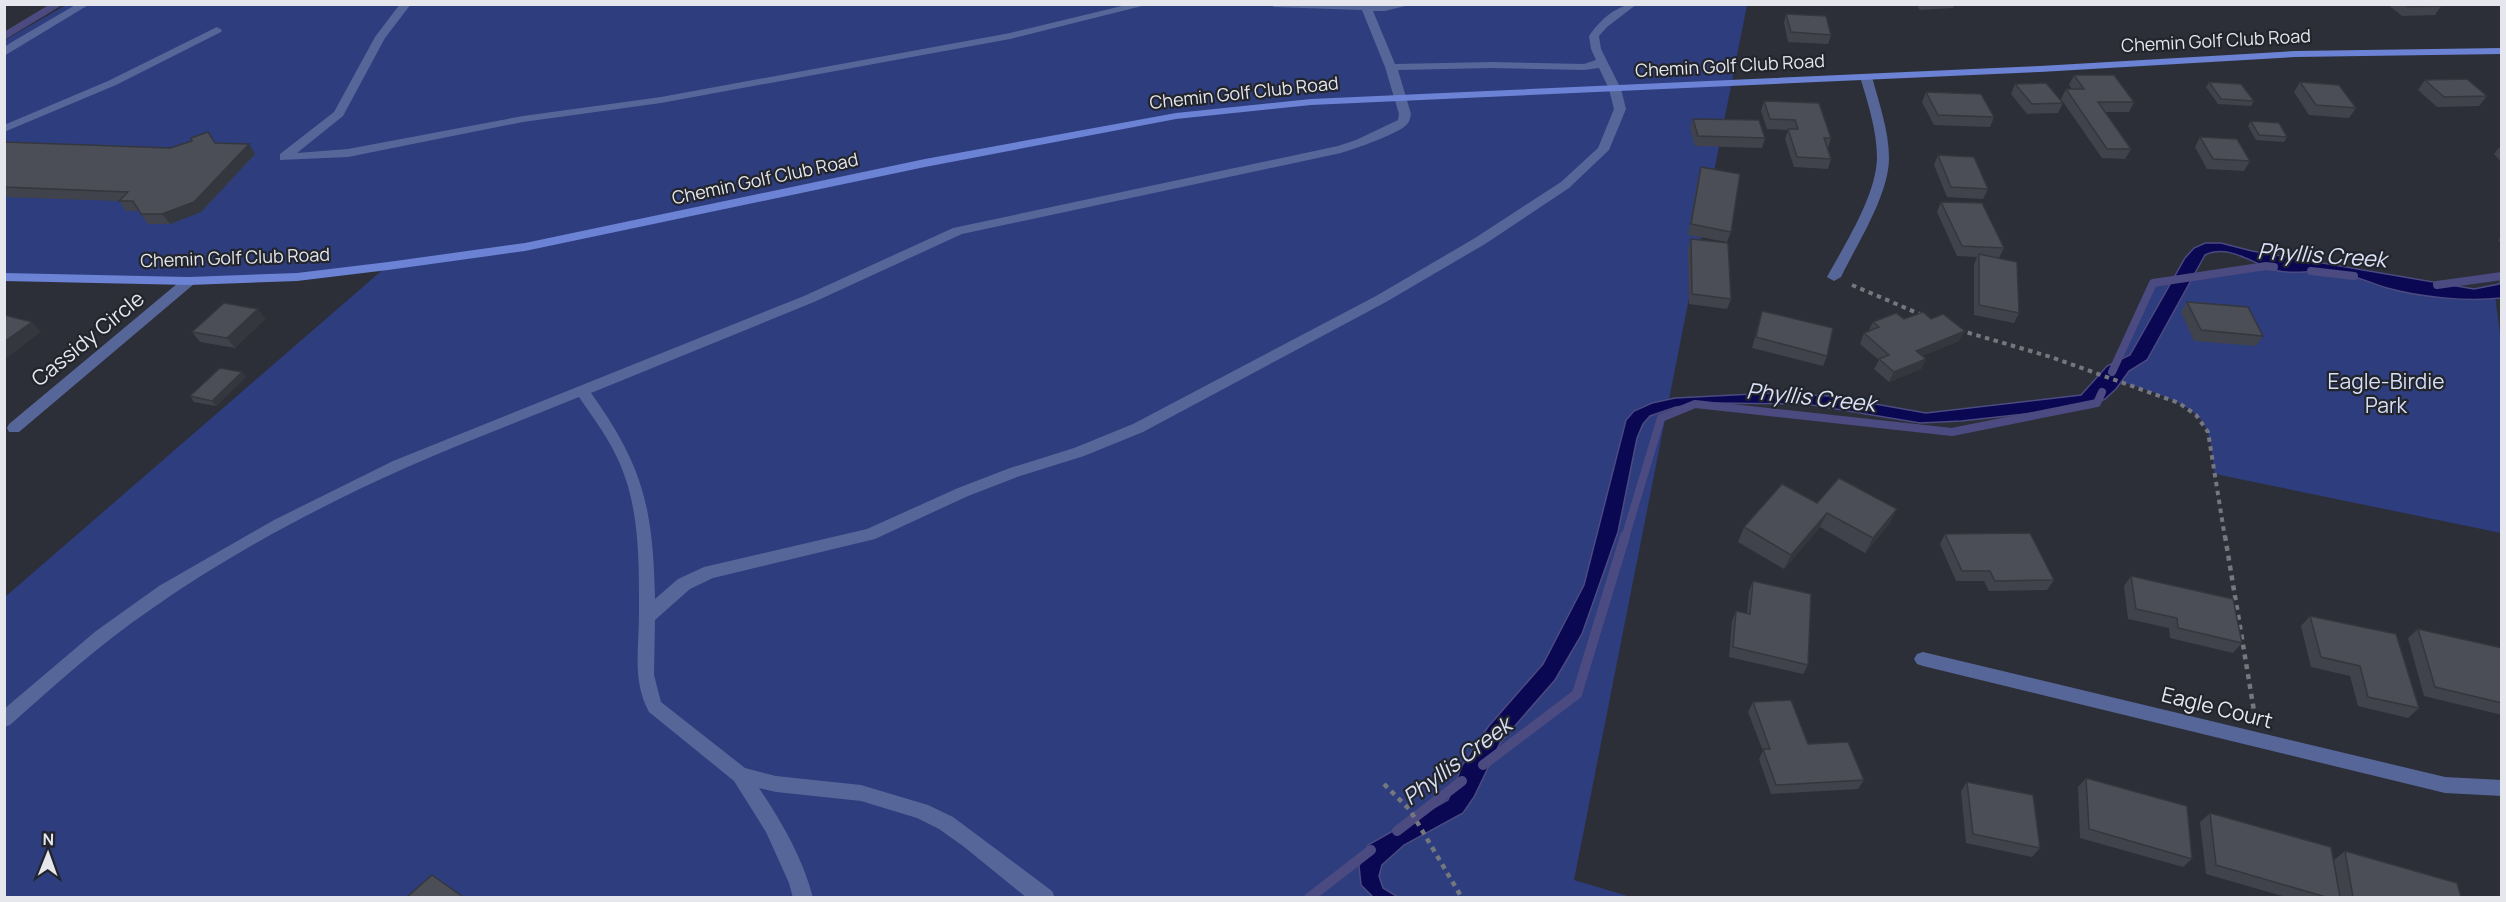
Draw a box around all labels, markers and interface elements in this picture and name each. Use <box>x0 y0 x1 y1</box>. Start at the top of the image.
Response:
street label: Chemin Golf Club Road <box>2121 23 2311 57</box>
street label: Chemin Golf Club Road <box>1635 48 1825 82</box>
street label: Chemin Golf Club Road <box>1148 70 1340 114</box>
street label: Chemin Golf Club Road <box>669 147 860 209</box>
water label: Phyllis Creek <box>2256 236 2391 275</box>
street label: Chemin Golf Club Road <box>140 242 330 272</box>
street label: Cassidy Circle <box>25 284 149 392</box>
park label: Eagle-Birdie Park <box>2328 367 2444 419</box>
water label: Phyllis Creek <box>1745 375 1880 419</box>
street label: Eagle Court <box>2159 680 2276 734</box>
water label: Phyllis Creek <box>1396 708 1520 812</box>
north arrow <box>18 824 78 884</box>
text: N <box>42 828 54 850</box>

